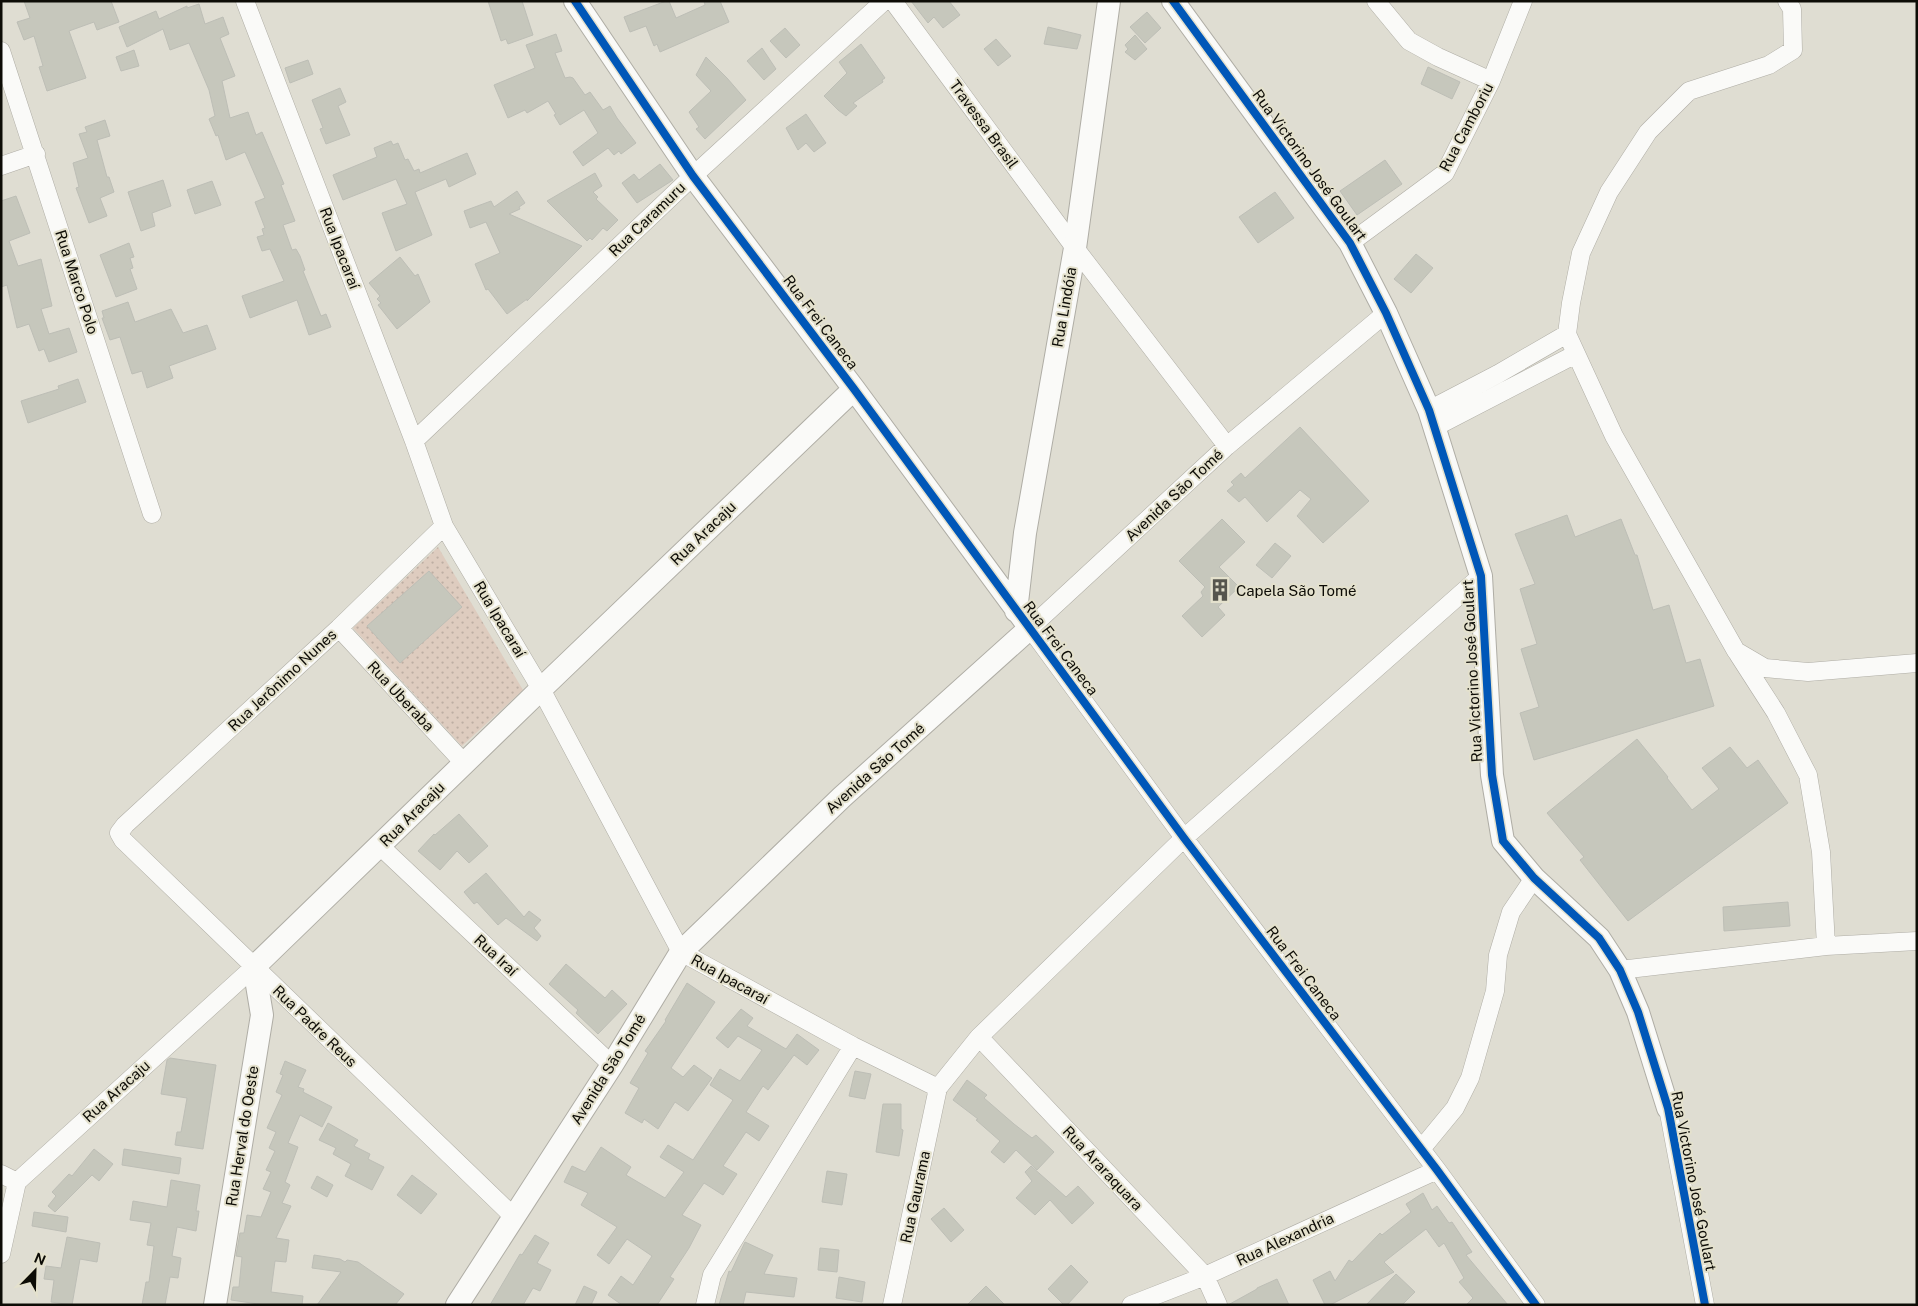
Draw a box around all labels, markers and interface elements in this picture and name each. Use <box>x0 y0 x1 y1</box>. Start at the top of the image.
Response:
street label: Travessa Brasil <box>946 77 1022 171</box>
street label: Rua Camboriu <box>1436 80 1496 174</box>
street label: Rua Victorino José Goulart <box>1249 86 1371 244</box>
street label: Rua Caramuru <box>605 178 689 260</box>
street label: Rua Ipacaraí <box>317 205 363 291</box>
street label: Rua Marco Polo <box>52 228 102 336</box>
street label: Rua Lindóia <box>1049 266 1079 348</box>
street label: Rua Frei Caneca <box>780 272 862 372</box>
street label: Avenida São Tomé <box>1122 445 1226 545</box>
street label: Rua Aracaju <box>667 498 739 568</box>
building icon: Capela São Tomé <box>1207 577 1233 603</box>
street label: Rua Ipacaraí <box>471 578 530 661</box>
street label: Rua Victorino José Goulart <box>1459 579 1485 763</box>
place label: Capela São Tomé <box>1236 582 1357 599</box>
street label: Rua Frei Caneca <box>1020 598 1102 698</box>
street label: Rua Jerônimo Nunes <box>224 626 340 734</box>
street label: Rua Uberaba <box>364 657 438 735</box>
street label: Avenida São Tomé <box>822 719 928 817</box>
street label: Rua Aracaju <box>376 778 448 850</box>
street label: Rua Frei Caneca <box>1263 923 1345 1023</box>
street label: Rua Iraí <box>471 931 521 979</box>
street label: Rua Ipacaraí <box>688 951 772 1007</box>
street label: Rua Padre Reus <box>270 982 360 1070</box>
street label: Avenida São Tomé <box>567 1011 649 1127</box>
street label: Rua Aracaju <box>79 1057 153 1125</box>
street label: Rua Herval do Oeste <box>222 1064 262 1208</box>
street label: Rua Victorino José Goulart <box>1668 1090 1720 1272</box>
street label: Rua Araraquara <box>1060 1122 1146 1214</box>
street label: Rua Gaurama <box>897 1149 933 1245</box>
street label: Rua Alexandria <box>1234 1209 1336 1269</box>
north arrow <box>10 1246 60 1296</box>
text: N <box>32 1250 48 1269</box>

